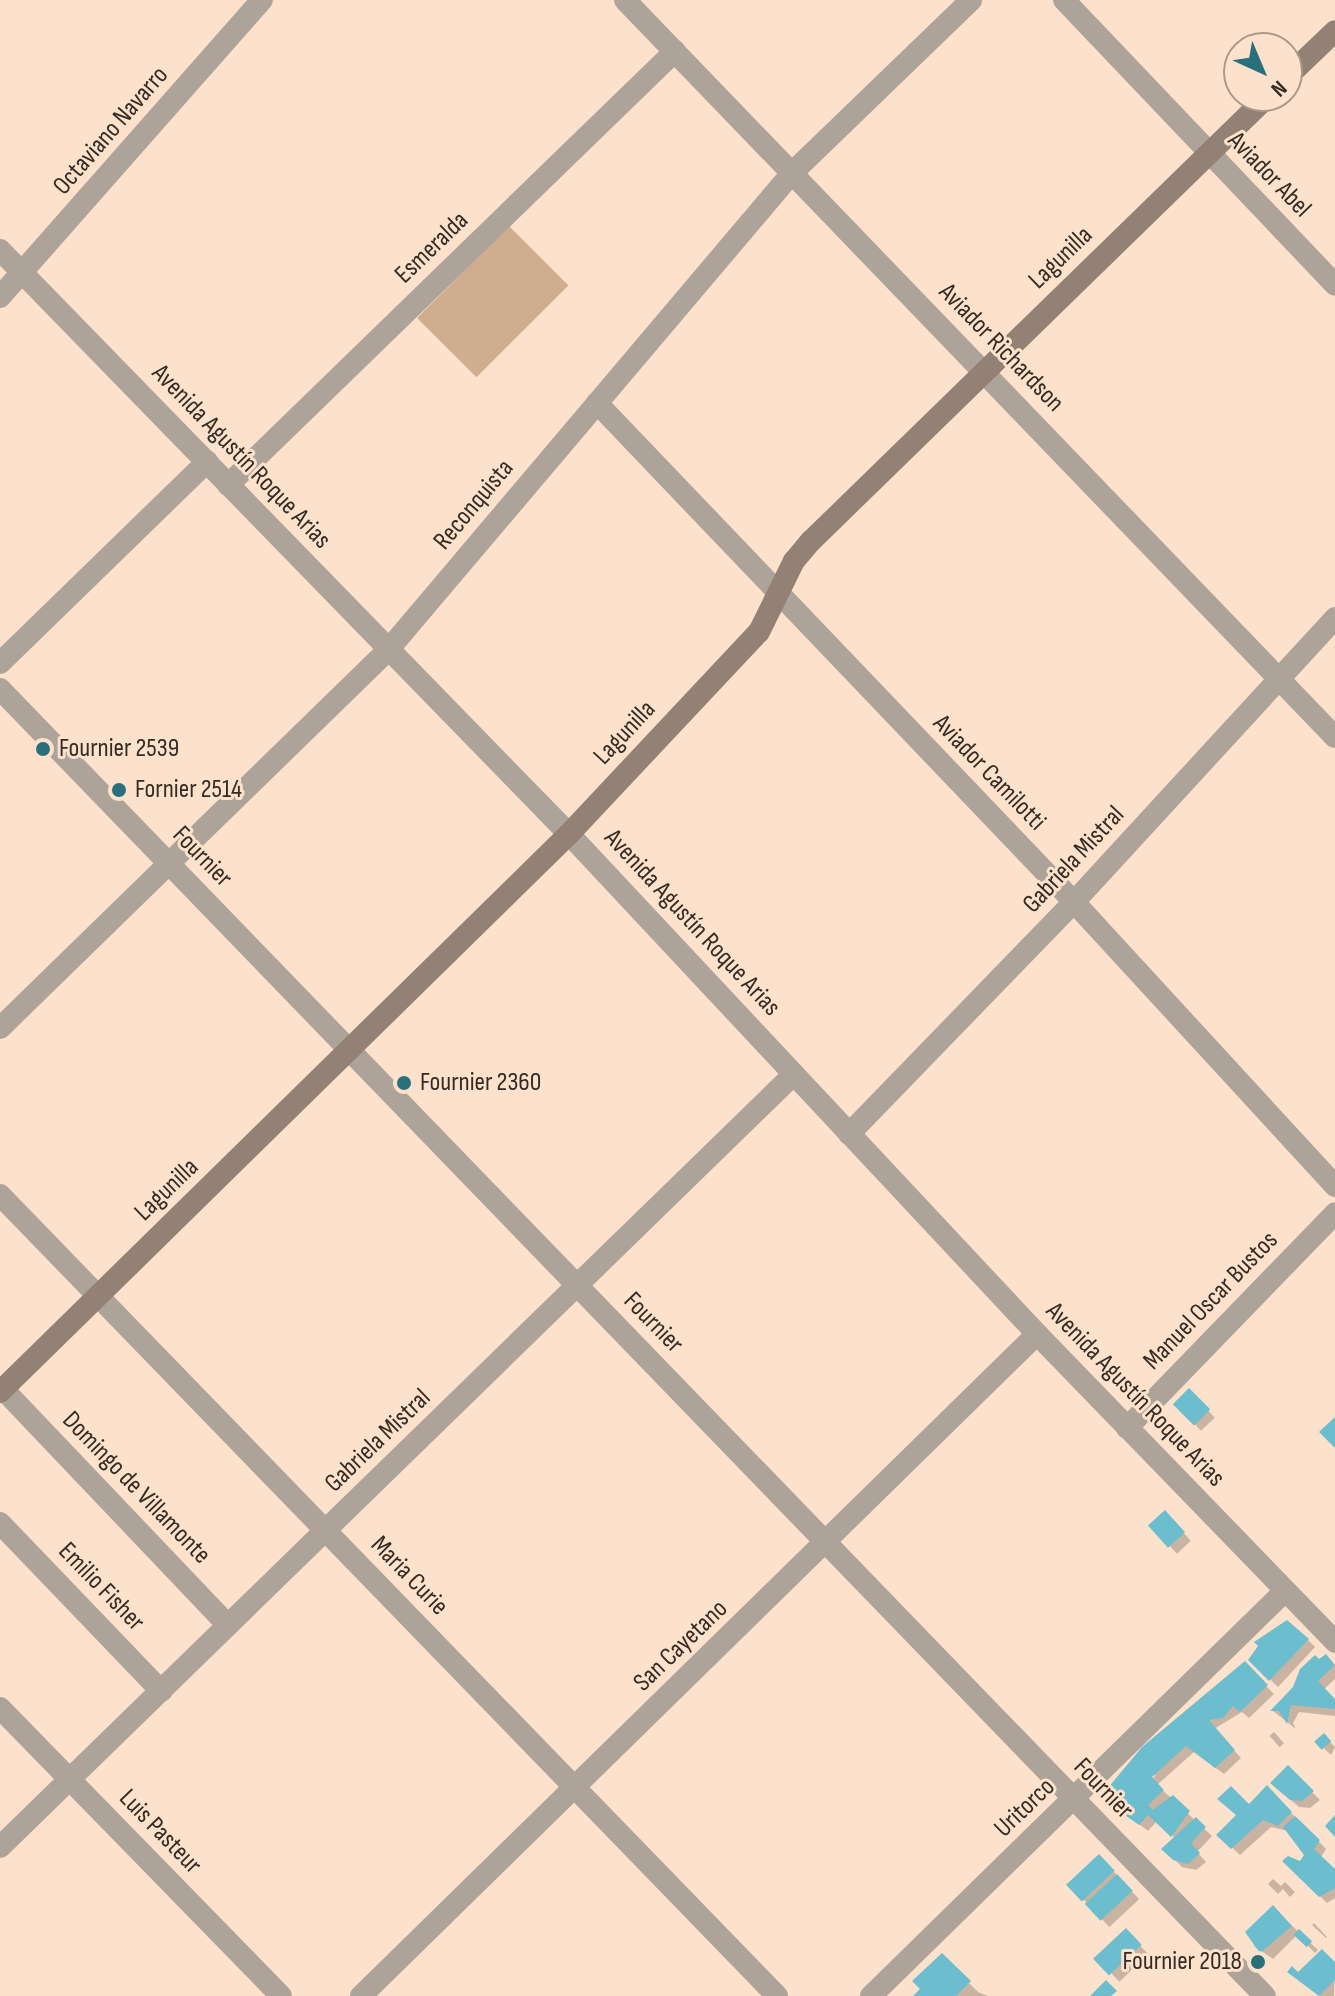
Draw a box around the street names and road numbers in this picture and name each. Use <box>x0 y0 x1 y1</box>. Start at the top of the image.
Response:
street label: Octaviano Navarro <box>47 60 175 202</box>
street label: Aviador Abel <box>1221 126 1317 224</box>
street label: Esmeralda <box>389 206 475 290</box>
street label: Lagunilla <box>1023 220 1099 296</box>
street label: Aviador Richardson <box>932 277 1070 419</box>
street label: Avenida Agustín Roque Arias <box>145 358 337 556</box>
street label: Reconquista <box>427 454 521 556</box>
street label: Lagunilla <box>587 694 663 772</box>
street label: Aviador Camilotti <box>926 709 1052 837</box>
street label: Gabriela Mistral <box>1017 800 1131 920</box>
street label: Fournier <box>166 820 238 894</box>
street label: Avenida Agustín Roque Arias <box>597 823 787 1023</box>
street label: Lagunilla <box>129 1152 205 1228</box>
street label: Manuel Oscar Bustos <box>1137 1225 1285 1377</box>
street label: Fournier <box>617 1286 689 1360</box>
street label: Avenida Agustín Roque Arias <box>1039 1296 1231 1494</box>
street label: Gabriela Mistral <box>319 1383 437 1499</box>
street label: Domingo de Villamonte <box>55 1405 217 1571</box>
street label: Maria Curie <box>364 1530 454 1622</box>
street label: Emilio Fisher <box>51 1536 151 1638</box>
street label: San Cayetano <box>628 1594 734 1698</box>
street label: Fournier <box>1067 1752 1139 1826</box>
street label: Uritorco <box>988 1772 1062 1844</box>
street label: Luis Pasteur <box>112 1783 208 1881</box>

